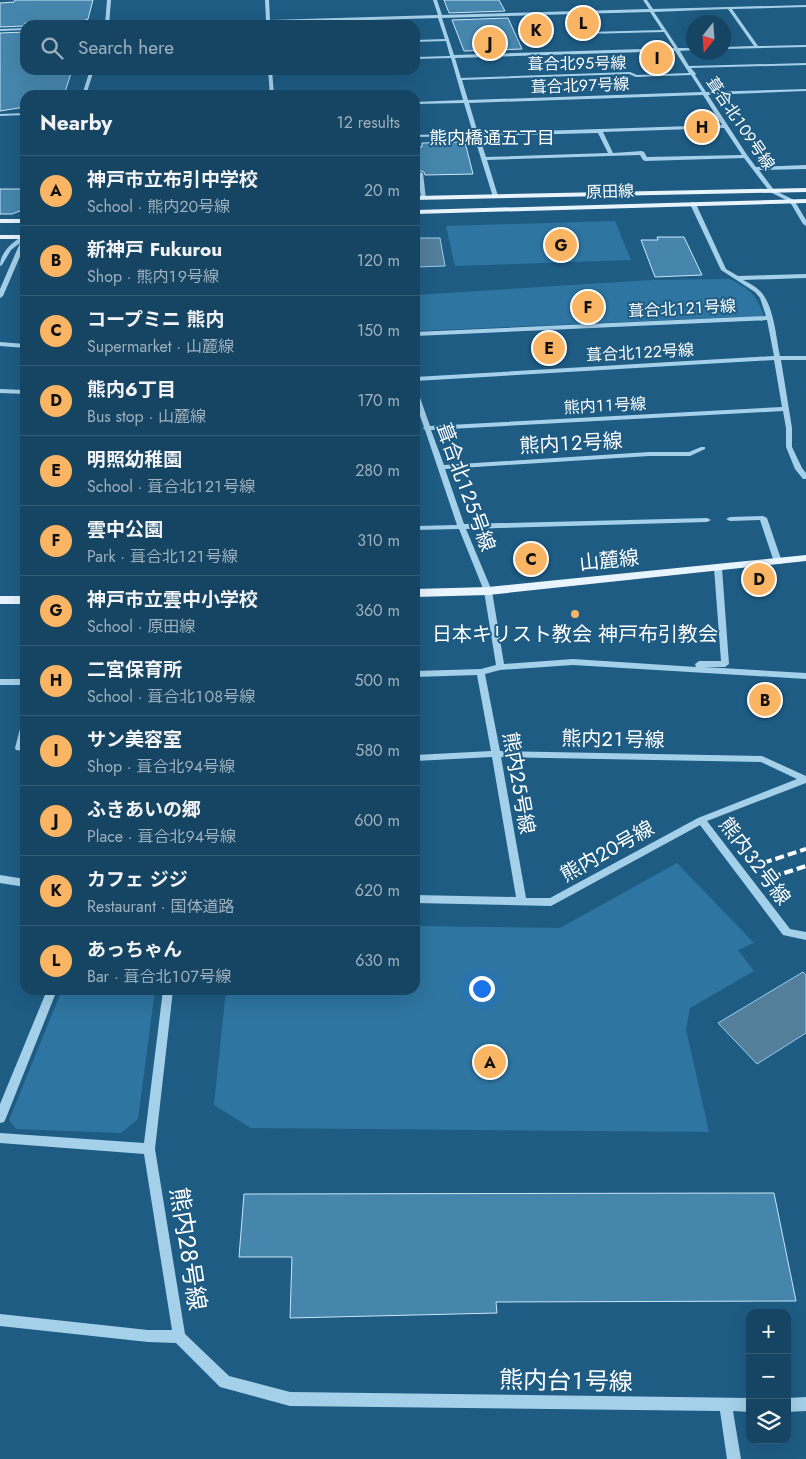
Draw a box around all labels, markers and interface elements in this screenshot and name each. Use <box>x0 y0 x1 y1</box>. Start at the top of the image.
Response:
pin: L <box>567 4 599 42</box>
pin: K <box>520 11 552 49</box>
north arrow <box>686 15 731 60</box>
search box <box>20 20 420 75</box>
pin: J <box>474 24 506 62</box>
icon: search <box>38 34 66 62</box>
text: Search here <box>78 34 174 61</box>
pin: I <box>641 39 673 77</box>
street label: 葺合北９５号線 <box>528 51 626 76</box>
street label: 葺合北９７号線 <box>530 72 630 99</box>
street label: 葺合北１０９号線 <box>701 72 780 174</box>
text: Nearby <box>40 108 112 138</box>
pin: H <box>686 108 718 146</box>
text: 12 results <box>337 111 400 134</box>
district label: 熊内橋通五丁目 <box>429 125 555 151</box>
text: 神戸市立布引中学校 <box>87 166 258 193</box>
text: A <box>50 179 62 202</box>
text: 20 m <box>364 179 400 202</box>
street label: 原田線 <box>586 179 634 204</box>
text: School · 熊内２０号線 <box>87 195 230 218</box>
pin: G <box>545 226 577 264</box>
text: 新神戸 Fukurou <box>87 236 222 263</box>
text: B <box>51 249 61 272</box>
text: 120 m <box>357 249 400 272</box>
text: Shop · 熊内１９号線 <box>87 265 219 288</box>
pin: F <box>572 288 604 326</box>
street label: 葺合北１２１号線 <box>628 294 736 323</box>
text: コープミニ 熊内 <box>87 306 225 333</box>
text: C <box>50 319 62 342</box>
text: 150 m <box>357 319 400 342</box>
pin: E <box>533 329 565 367</box>
text: Supermarket · 山麓線 <box>87 335 234 358</box>
street label: 葺合北１２２号線 <box>586 338 694 367</box>
text: 熊内6丁目 <box>87 376 176 403</box>
text: D <box>50 389 62 412</box>
text: 170 m <box>358 389 400 412</box>
street label: 熊内１１号線 <box>563 392 647 419</box>
text: Bus stop · 山麓線 <box>87 405 206 428</box>
street label: 葺合北１２５号線 <box>429 419 502 555</box>
street label: 熊内１２号線 <box>519 426 623 461</box>
text: 明照幼稚園 <box>87 446 182 473</box>
text: E <box>51 459 61 482</box>
text: 280 m <box>355 459 400 482</box>
text: School · 葺合北１２１号線 <box>87 475 255 498</box>
text: 雲中公園 <box>87 516 163 543</box>
text: F <box>52 529 60 552</box>
text: 310 m <box>357 529 400 552</box>
pin: C <box>515 540 547 578</box>
street label: 山麓線 <box>578 543 640 578</box>
text: Park · 葺合北１２１号線 <box>87 545 238 568</box>
pin: D <box>743 560 775 598</box>
text: 神戸市立雲中小学校 <box>87 586 258 613</box>
text: G <box>49 599 63 622</box>
text: 360 m <box>355 599 400 622</box>
marker: 日本キリスト教会 神戸布引教会 <box>569 608 581 620</box>
text: School · 原田線 <box>87 615 195 638</box>
place label: 日本キリスト教会 神戸布引教会 <box>432 620 718 649</box>
text: 二宮保育所 <box>87 656 182 683</box>
text: H <box>50 669 62 692</box>
text: 500 m <box>354 669 400 692</box>
pin: B <box>749 681 781 719</box>
text: School · 葺合北１０８号線 <box>87 685 255 708</box>
street label: 熊内２１号線 <box>561 724 665 755</box>
text: サン美容室 <box>87 726 182 753</box>
street label: 熊内２５号線 <box>495 730 542 836</box>
text: I <box>53 739 59 762</box>
text: 580 m <box>355 739 400 762</box>
text: Shop · 葺合北９４号線 <box>87 755 235 778</box>
text: ふきあいの郷 <box>87 796 201 823</box>
text: J <box>53 809 59 832</box>
text: 600 m <box>354 809 400 832</box>
street label: 熊内３２号線 <box>712 811 797 911</box>
street label: 熊内２０号線 <box>555 814 659 889</box>
text: Place · 葺合北９４号線 <box>87 825 236 848</box>
text: カフェ ジジ <box>87 866 188 893</box>
text: K <box>50 879 62 902</box>
text: 620 m <box>355 879 400 902</box>
text: Restaurant · 国体道路 <box>87 895 234 918</box>
text: あっちゃん <box>87 936 182 963</box>
text: L <box>52 949 60 972</box>
text: 630 m <box>355 949 400 972</box>
text: Bar · 葺合北１０７号線 <box>87 965 231 988</box>
your location <box>469 976 495 1002</box>
pin: A <box>474 1043 506 1081</box>
street label: 熊内２８号線 <box>162 1185 215 1313</box>
map controls <box>746 1309 791 1444</box>
button: + <box>746 1309 791 1354</box>
button: − <box>746 1354 791 1399</box>
street label: 熊内台１号線 <box>499 1362 633 1399</box>
button: layers <box>746 1399 791 1444</box>

